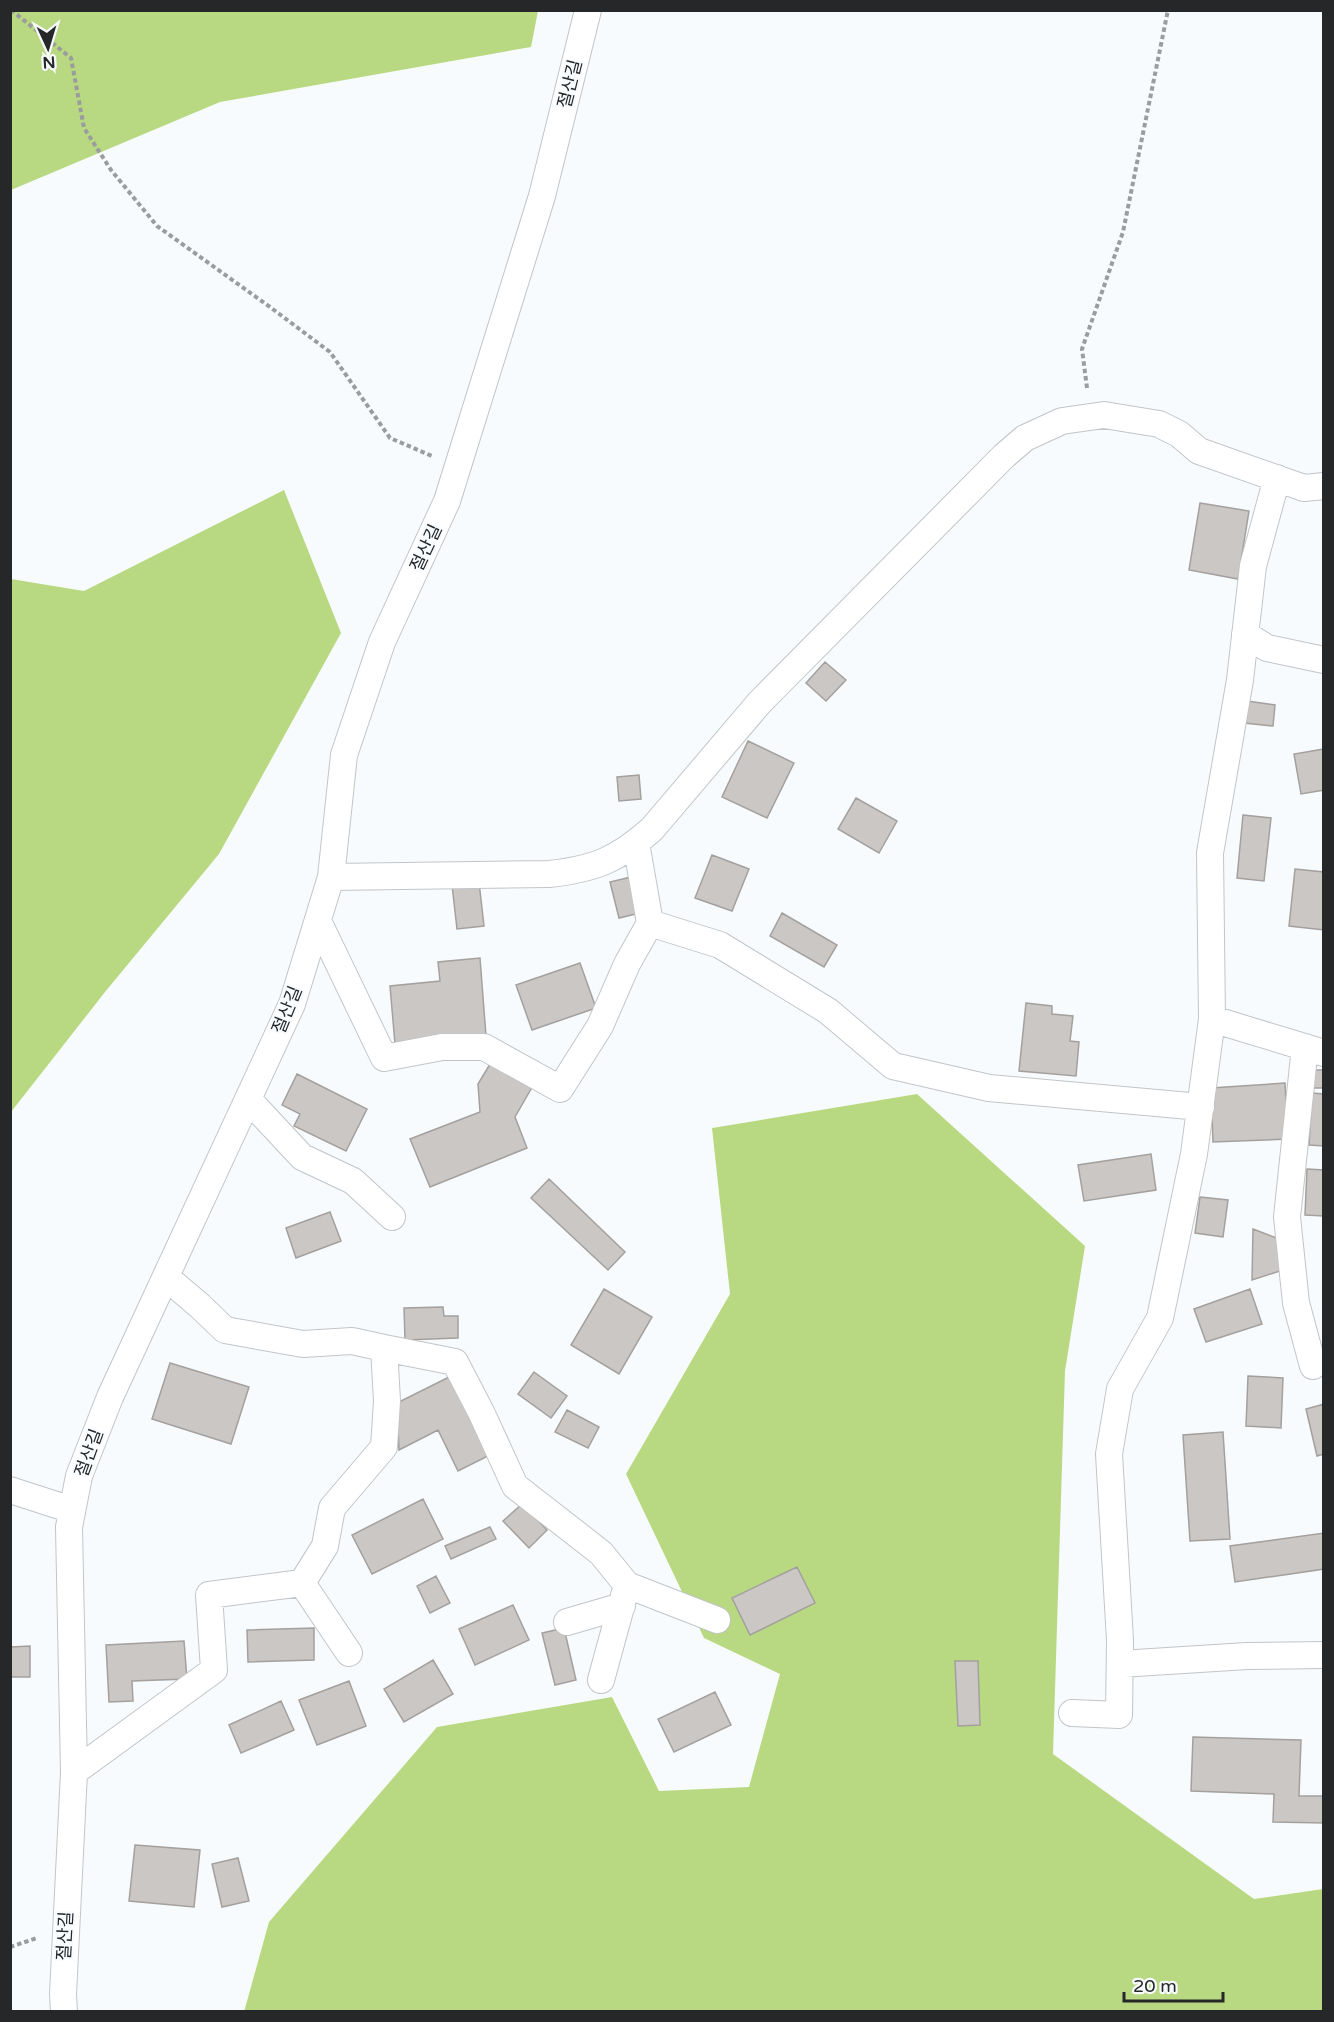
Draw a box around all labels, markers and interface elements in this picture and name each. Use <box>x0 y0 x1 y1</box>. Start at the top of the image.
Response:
north arrow <box>18 18 78 78</box>
text: N <box>42 52 56 72</box>
street label: 절산길 <box>553 57 587 111</box>
street label: 절산길 <box>406 521 446 575</box>
street label: 절산길 <box>267 983 307 1037</box>
street label: 절산길 <box>70 1426 108 1480</box>
street label: 절산길 <box>53 1911 77 1961</box>
scale bar <box>1124 1965 1223 2003</box>
text: 20 m <box>1133 1975 1177 1997</box>

